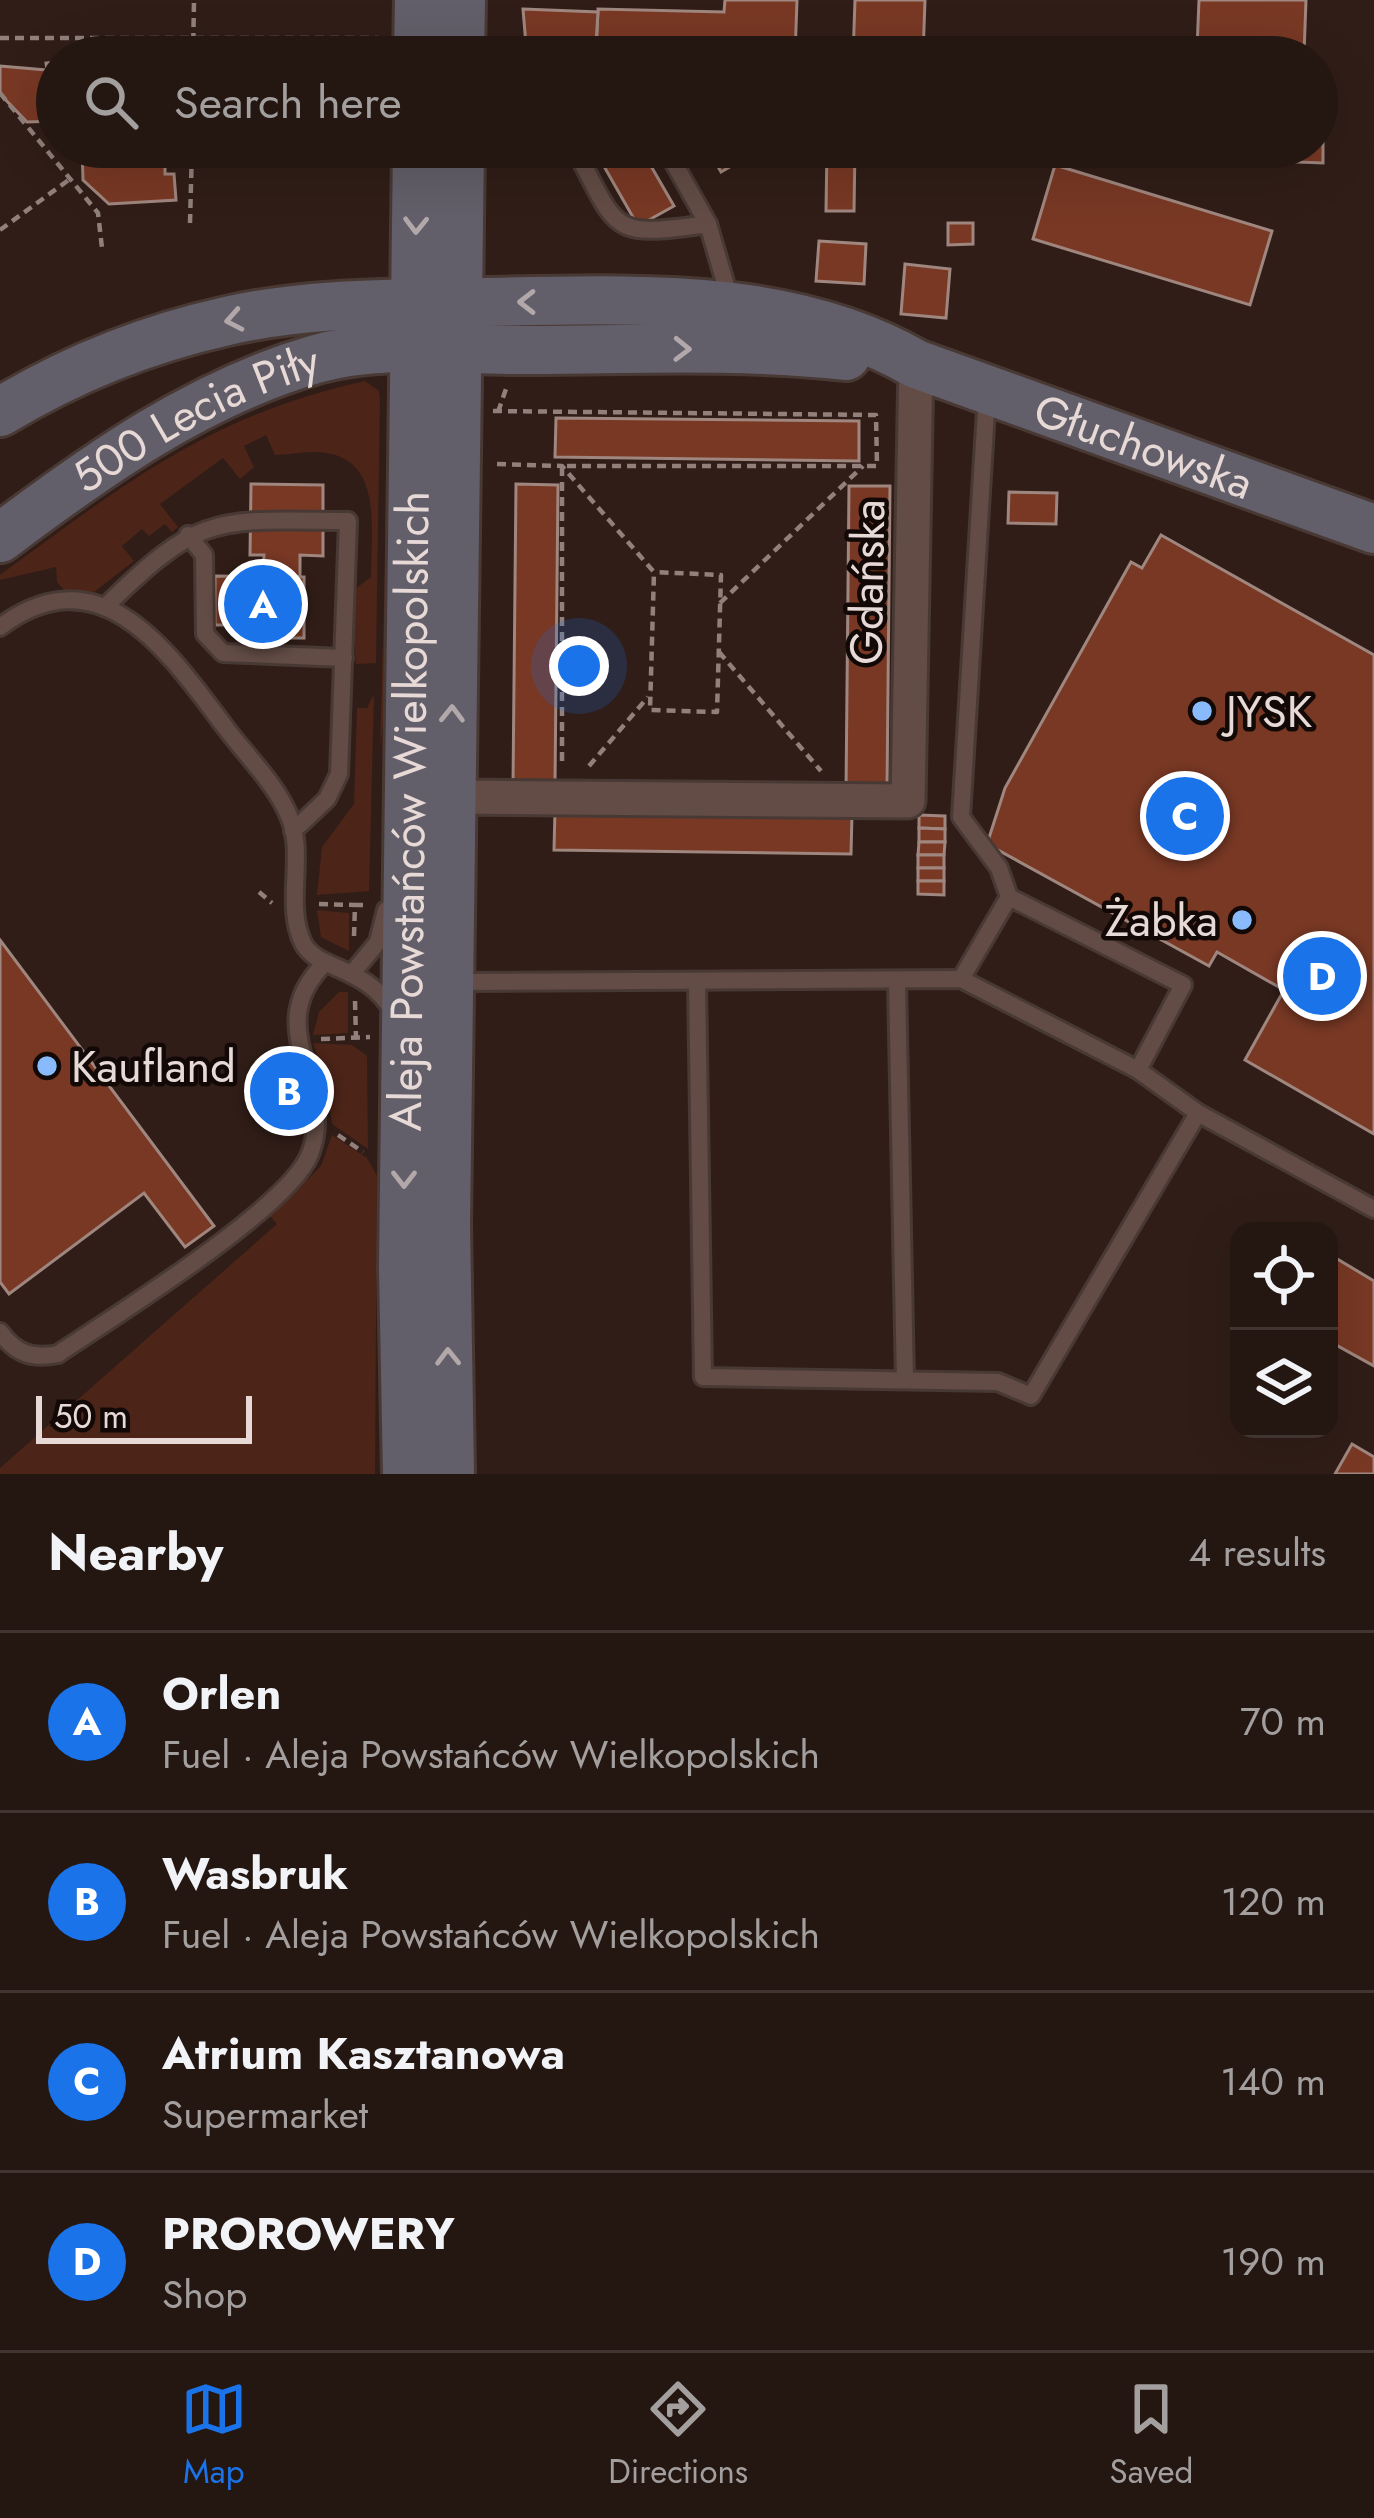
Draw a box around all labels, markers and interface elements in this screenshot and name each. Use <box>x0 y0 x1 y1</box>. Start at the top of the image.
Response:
search box <box>36 36 1338 168</box>
icon: search <box>78 69 144 135</box>
text: Search here <box>174 70 402 135</box>
one-way arrow <box>403 216 429 235</box>
one-way arrow <box>517 289 535 315</box>
one-way arrow <box>224 306 244 332</box>
street label: 500 Lecia Piły <box>59 328 327 509</box>
one-way arrow <box>673 336 692 362</box>
street label: Głuchowska <box>1025 377 1262 516</box>
street label: Aleja Powstańców Wielkopolskich <box>373 491 446 1132</box>
street label: Gdańska <box>834 499 901 665</box>
pin: A <box>224 559 302 649</box>
your location <box>549 636 609 696</box>
place label: JYSK <box>1221 679 1313 744</box>
marker: JYSK <box>1189 698 1215 724</box>
one-way arrow <box>439 704 465 722</box>
pin: C <box>1146 771 1224 861</box>
place label: Żabka <box>1105 888 1218 953</box>
marker: Żabka <box>1229 907 1255 933</box>
pin: D <box>1283 931 1361 1021</box>
place label: Kaufland <box>71 1034 236 1099</box>
pin: B <box>250 1046 328 1136</box>
marker: Kaufland <box>34 1053 60 1079</box>
one-way arrow <box>391 1171 417 1189</box>
map controls <box>1230 1222 1338 1438</box>
button: locate <box>1230 1222 1338 1330</box>
button: layers <box>1230 1330 1338 1438</box>
one-way arrow <box>435 1347 461 1365</box>
scale bar <box>36 1390 252 1443</box>
text: 50 m <box>54 1393 128 1440</box>
text: Nearby <box>48 1515 223 1589</box>
text: 4 results <box>1188 1524 1326 1581</box>
text: Orlen <box>162 1661 281 1726</box>
text: A <box>73 1693 101 1750</box>
text: 70 m <box>1240 1693 1326 1750</box>
text: Fuel · Aleja Powstańców Wielkopolskich <box>162 1726 820 1783</box>
text: Wasbruk <box>162 1841 348 1906</box>
text: B <box>74 1873 100 1930</box>
text: 120 m <box>1221 1873 1326 1930</box>
text: Fuel · Aleja Powstańców Wielkopolskich <box>162 1906 820 1963</box>
text: Atrium Kasztanowa <box>162 2021 565 2086</box>
text: C <box>73 2053 101 2110</box>
text: 140 m <box>1220 2053 1326 2110</box>
text: Supermarket <box>162 2086 368 2143</box>
text: PROROWERY <box>162 2201 455 2266</box>
text: D <box>73 2233 101 2290</box>
text: 190 m <box>1220 2233 1326 2290</box>
text: Shop <box>162 2266 247 2323</box>
tab: Map <box>181 2376 247 2495</box>
tab: Directions <box>608 2376 748 2495</box>
tab: Saved <box>1110 2376 1193 2495</box>

